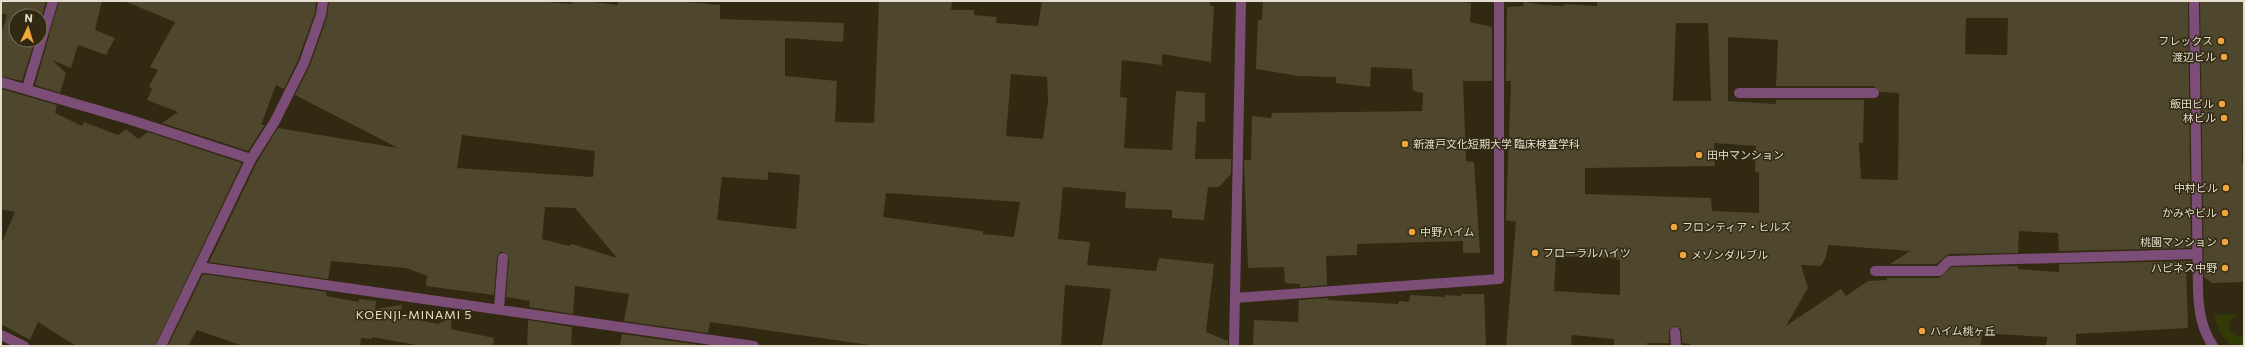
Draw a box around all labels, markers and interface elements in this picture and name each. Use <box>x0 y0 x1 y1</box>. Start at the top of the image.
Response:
north arrow <box>8 8 48 48</box>
text: N <box>24 11 33 24</box>
place label: フレックス <box>2158 34 2213 47</box>
marker: フレックス <box>2216 36 2226 46</box>
place label: 渡辺ビル <box>2172 50 2216 63</box>
marker: 渡辺ビル <box>2219 52 2229 62</box>
place label: 飯田ビル <box>2170 97 2214 110</box>
marker: 飯田ビル <box>2217 99 2227 109</box>
place label: 林ビル <box>2183 111 2216 124</box>
marker: 林ビル <box>2219 113 2229 123</box>
place label: 新渡戸文化短期大学 臨床検査学科 <box>1413 137 1580 150</box>
marker: 新渡戸文化短期大学 臨床検査学科 <box>1400 139 1410 149</box>
place label: 田中マンション <box>1707 148 1784 161</box>
marker: 田中マンション <box>1694 150 1704 160</box>
place label: 中村ビル <box>2174 181 2218 194</box>
marker: 中村ビル <box>2221 183 2231 193</box>
place label: かみやビル <box>2162 206 2217 219</box>
marker: かみやビル <box>2220 208 2230 218</box>
place label: フロンティア・ヒルズ <box>1682 220 1791 233</box>
marker: フロンティア・ヒルズ <box>1669 222 1679 232</box>
place label: 中野ハイム <box>1420 225 1475 238</box>
marker: 中野ハイム <box>1407 227 1417 237</box>
place label: 桃園マンション <box>2140 235 2217 248</box>
marker: 桃園マンション <box>2220 237 2230 247</box>
place label: フローラルハイツ <box>1543 246 1631 259</box>
marker: フローラルハイツ <box>1530 248 1540 258</box>
place label: メゾンダルブル <box>1691 248 1768 261</box>
marker: メゾンダルブル <box>1678 250 1688 260</box>
place label: ハピネス中野 <box>2151 261 2217 274</box>
marker: ハピネス中野 <box>2220 263 2230 273</box>
district label: KOENJI-MINAMI 5 <box>356 307 472 322</box>
place label: ハイム桃ヶ丘 <box>1930 324 1996 337</box>
marker: ハイム桃ヶ丘 <box>1917 326 1927 336</box>

